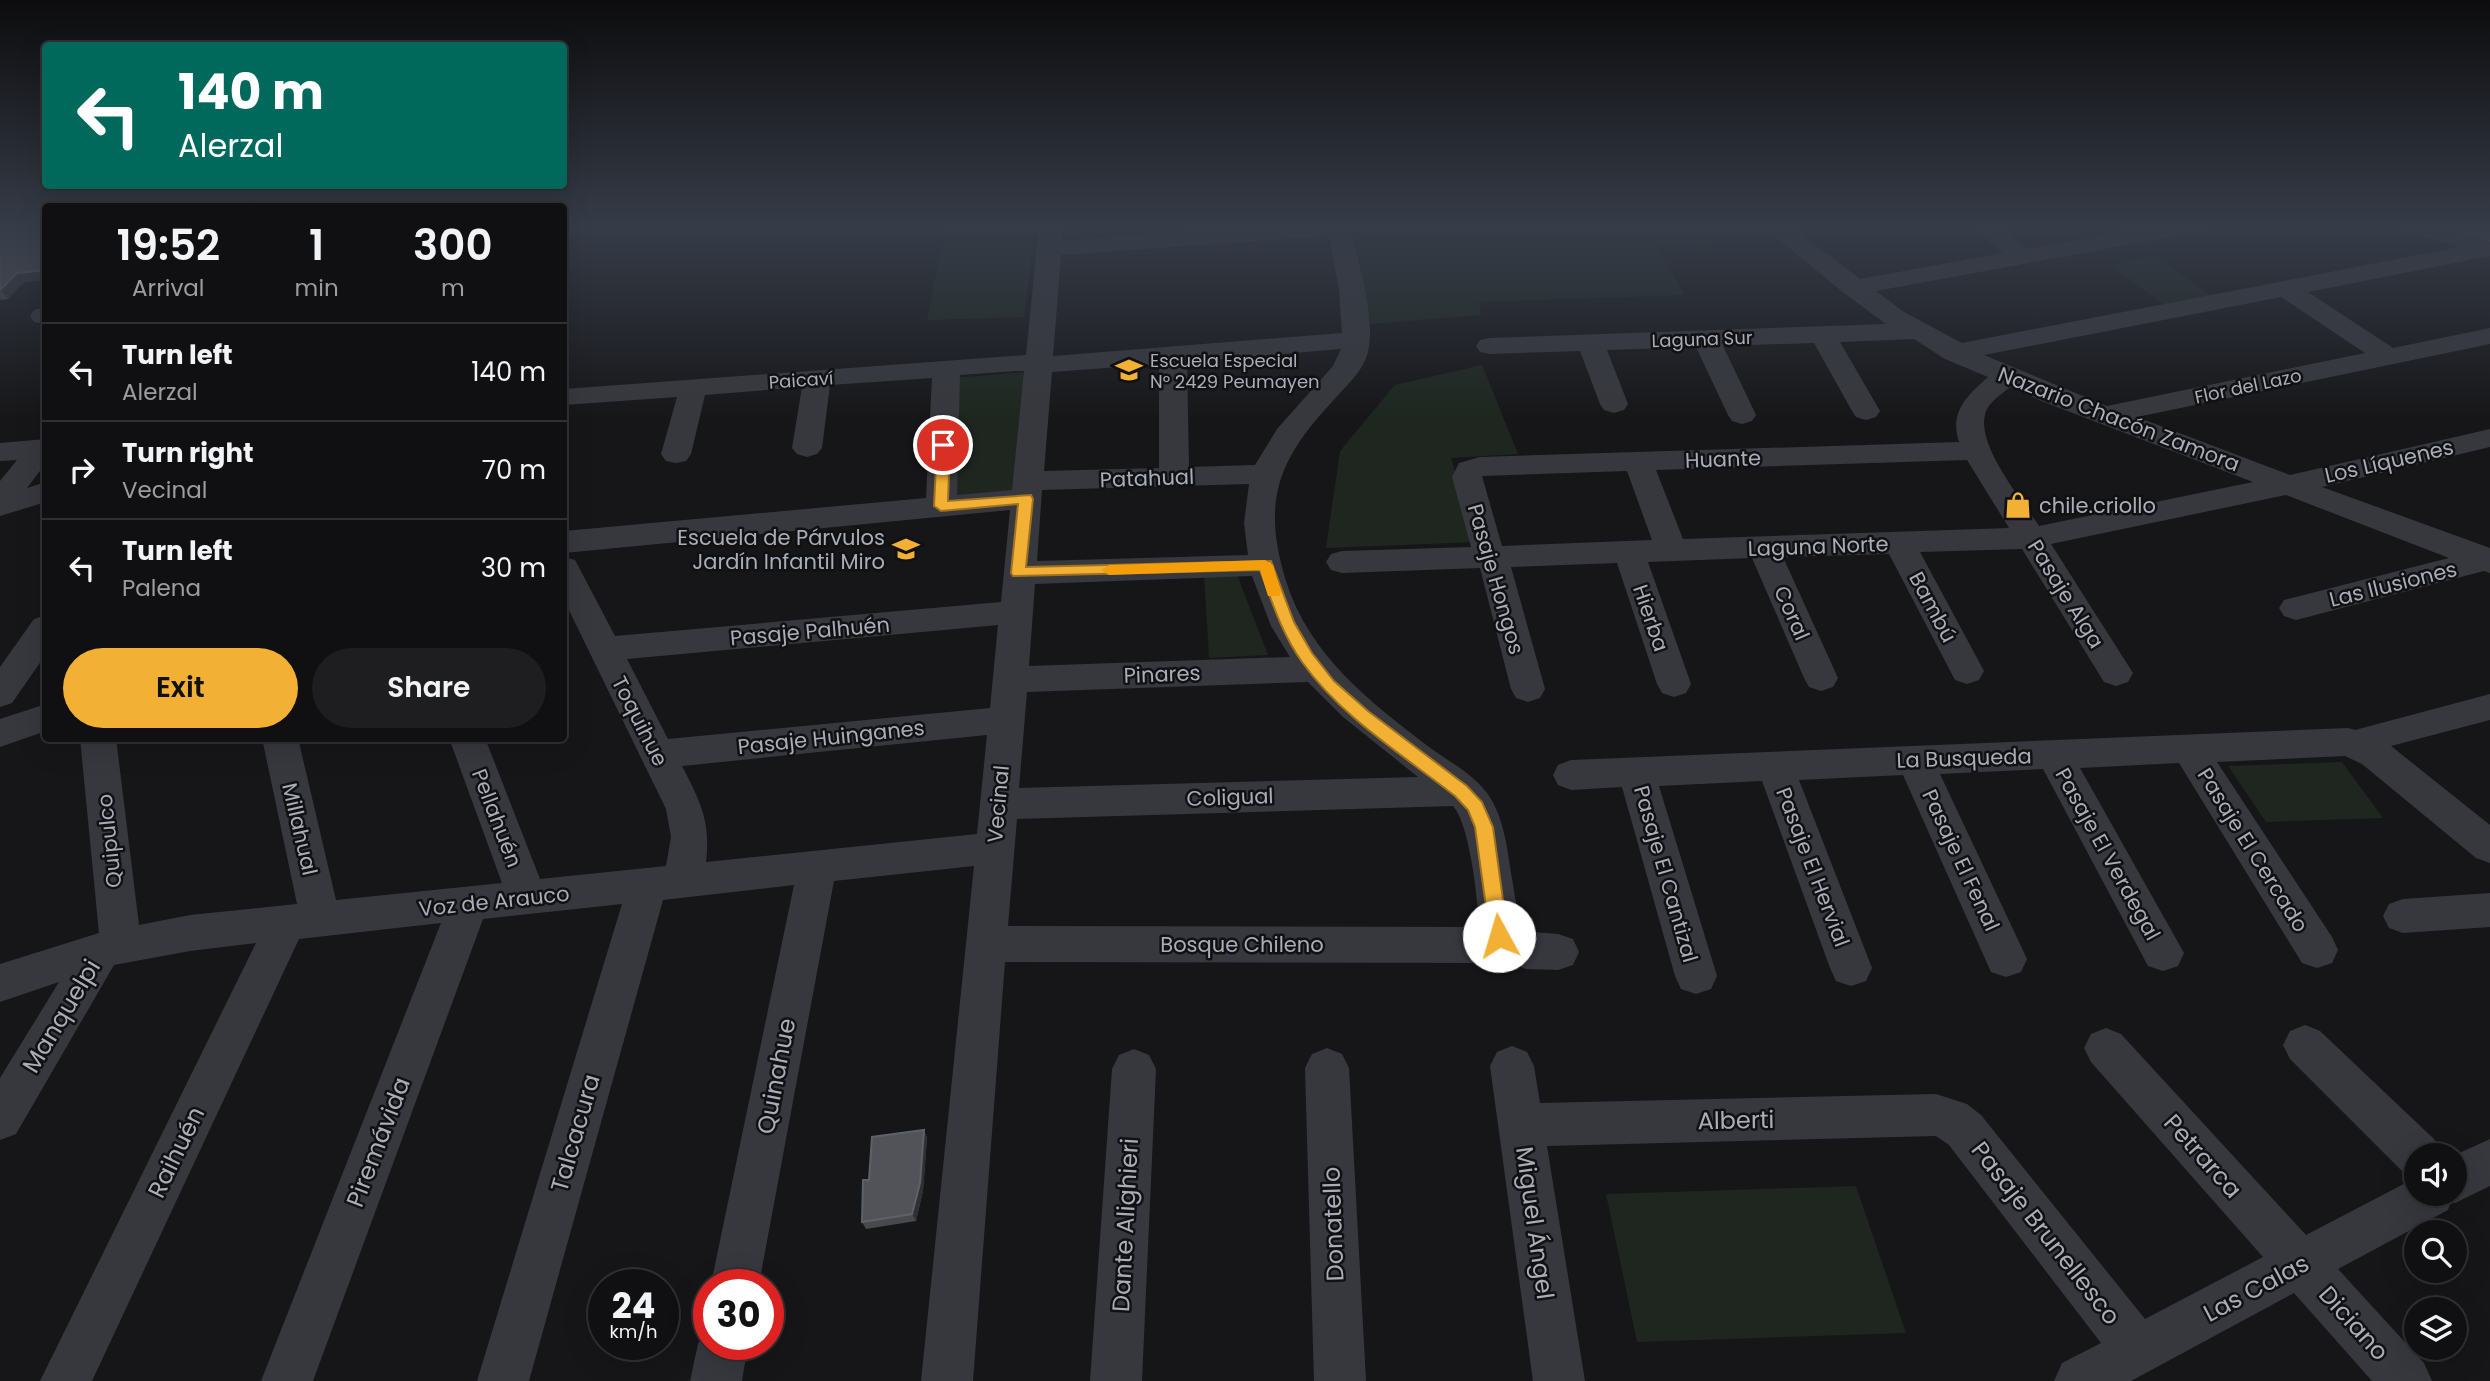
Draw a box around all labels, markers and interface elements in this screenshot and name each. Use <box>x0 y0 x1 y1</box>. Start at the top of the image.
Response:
text: 140 m <box>178 58 324 126</box>
icon: left <box>63 70 154 161</box>
text: Alerzal <box>178 123 283 168</box>
text: 19:52 <box>116 216 220 275</box>
text: 1 <box>309 216 324 275</box>
text: 300 <box>413 216 493 275</box>
text: Arrival <box>132 272 205 304</box>
text: min <box>295 272 339 304</box>
text: m <box>441 272 465 304</box>
street label: Laguna Sur <box>1651 325 1753 353</box>
text: Turn left <box>122 337 233 373</box>
place label: Escuela Especial N° 2429 Peumayen <box>1150 348 1320 394</box>
icon: left <box>63 353 101 391</box>
text: 140 m <box>471 354 546 390</box>
school or university icon: Escuela Especial N° 2429 Peumayen <box>1114 355 1144 385</box>
street label: Nazario Chacón Zamora <box>1994 360 2244 478</box>
street label: Flor del Lazo <box>2192 362 2304 410</box>
street label: Paicaví <box>768 365 834 395</box>
text: Alerzal <box>122 376 198 408</box>
pin <box>913 415 973 475</box>
icon: arrive <box>924 426 962 464</box>
street label: Los Líquenes <box>2322 432 2456 490</box>
text: Turn right <box>122 435 254 471</box>
street label: Huante <box>1684 443 1762 475</box>
icon: right <box>63 451 101 489</box>
text: 70 m <box>482 452 546 488</box>
street label: Patahual <box>1099 462 1195 494</box>
text: Vecinal <box>122 474 207 506</box>
shop icon: chile.criollo <box>2003 490 2033 520</box>
place label: chile.criollo <box>2039 491 2156 520</box>
street label: Pasaje Hongos <box>1461 500 1531 658</box>
place label: Escuela de Párvulos Jardín Infantil Miro <box>677 523 885 576</box>
street label: Laguna Norte <box>1747 529 1889 563</box>
text: Turn left <box>122 533 233 569</box>
school or university icon: Escuela de Párvulos Jardín Infantil Miro <box>891 534 921 564</box>
street label: Pasaje Alga <box>2021 534 2111 654</box>
icon: left <box>63 549 101 587</box>
text: 30 m <box>481 550 546 586</box>
street label: Las Ilusiones <box>2326 554 2460 614</box>
street label: Bambú <box>1902 566 1964 648</box>
text: Palena <box>122 572 201 604</box>
street label: Hierba <box>1626 581 1676 655</box>
street label: Coral <box>1767 581 1817 645</box>
street label: Pasaje Palhuén <box>729 610 891 652</box>
button: Exit <box>63 648 298 728</box>
button: Share <box>312 648 546 728</box>
street label: Pinares <box>1123 658 1201 690</box>
street label: Toquihue <box>605 671 675 771</box>
street label: Pasaje Huinganes <box>736 713 926 761</box>
street label: La Busqueda <box>1896 741 2032 775</box>
street label: Pasaje El Cercado <box>2191 762 2315 938</box>
street label: Pasaje El Verdegal <box>2049 763 2167 945</box>
street label: Vecinal <box>980 764 1016 844</box>
street label: Pellahuén <box>465 765 529 871</box>
street label: Millahual <box>275 780 325 878</box>
street label: Coligual <box>1186 781 1274 813</box>
street label: Pasaje El Cantizal <box>1627 782 1705 966</box>
street label: Pasaje El Hervial <box>1769 783 1857 951</box>
street label: Pasaje El Fenal <box>1915 784 2007 936</box>
street label: Quipulco <box>90 793 128 889</box>
street label: Voz de Arauco <box>417 879 571 923</box>
position arrow <box>1462 899 1536 973</box>
street label: Bosque Chileno <box>1160 930 1324 959</box>
street label: Manquelpi <box>14 953 108 1079</box>
street label: Quinahue <box>749 1015 803 1137</box>
street label: Talcacura <box>542 1070 608 1196</box>
street label: Piremávida <box>338 1072 418 1212</box>
street label: Raihuén <box>140 1101 212 1203</box>
street label: Alberti <box>1697 1103 1775 1137</box>
street label: Petrarca <box>2156 1107 2250 1205</box>
street label: Pasaje Brunellesco <box>1964 1134 2128 1332</box>
street label: Dante Alighieri <box>1104 1137 1146 1313</box>
map controls <box>2404 1143 2467 1360</box>
button: sound <box>2404 1143 2467 1206</box>
street label: Miguel Ángel <box>1508 1145 1562 1301</box>
street label: Donatello <box>1315 1166 1351 1282</box>
button: search <box>2404 1220 2467 1283</box>
street label: Las Calas <box>2198 1246 2314 1330</box>
speed limit sign: 30 <box>693 1269 784 1360</box>
street label: Diciano <box>2312 1278 2396 1368</box>
text: 24 <box>612 1281 655 1330</box>
button: layers <box>2404 1297 2467 1360</box>
text: km/h <box>610 1319 657 1344</box>

